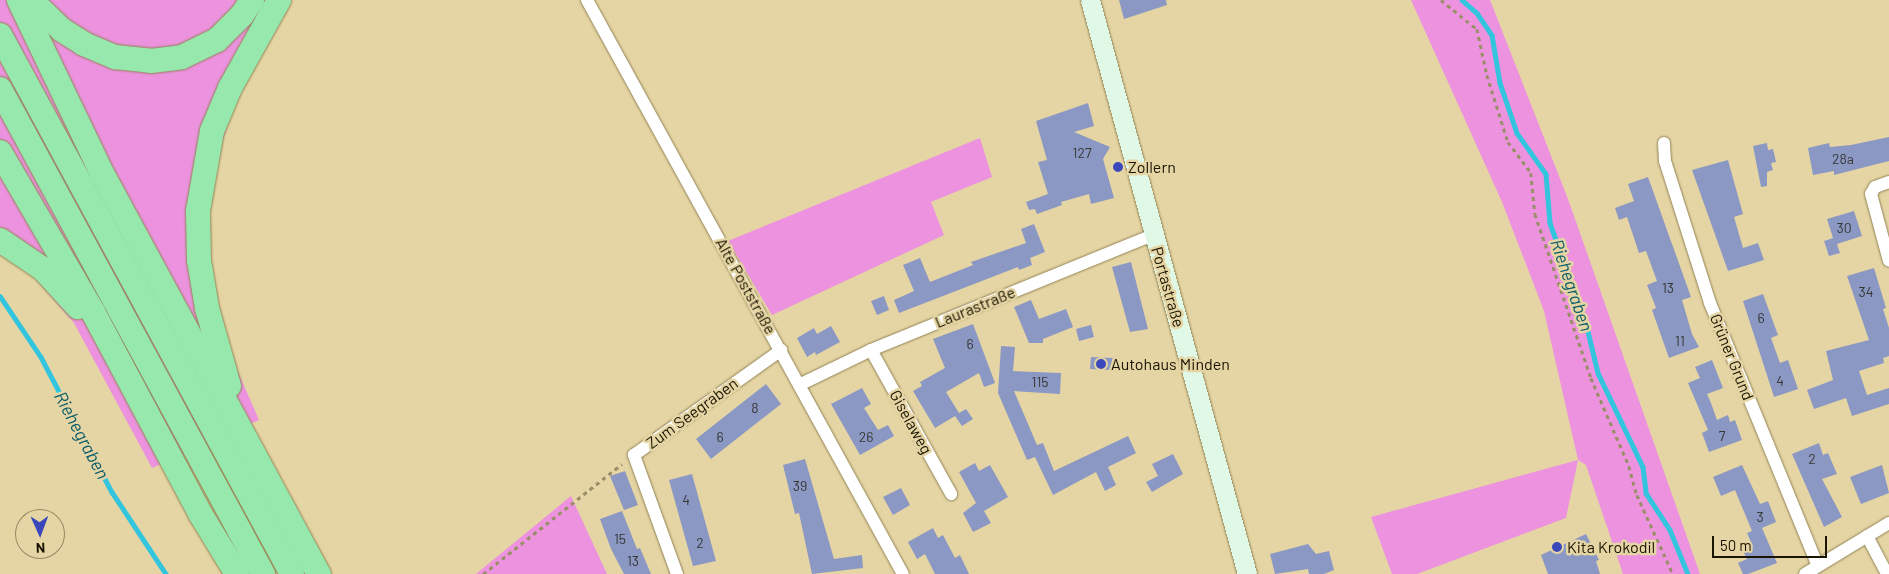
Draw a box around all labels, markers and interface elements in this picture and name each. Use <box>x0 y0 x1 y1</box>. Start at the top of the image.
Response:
house number: 127 <box>1072 145 1092 161</box>
house number: 28a <box>1832 151 1854 167</box>
place label: Zollern <box>1128 157 1176 177</box>
marker: Zollern <box>1112 161 1124 173</box>
house number: 30 <box>1836 220 1852 236</box>
street label: Alte Poststraße <box>712 235 780 337</box>
water label: Riehegraben <box>1546 236 1598 334</box>
street label: Portastraße <box>1147 245 1189 329</box>
house number: 13 <box>1662 280 1674 296</box>
street label: Laurastraße <box>932 282 1018 332</box>
house number: 34 <box>1859 284 1873 300</box>
house number: 6 <box>1757 310 1765 326</box>
street label: Grüner Grund <box>1706 311 1758 403</box>
house number: 11 <box>1675 333 1685 349</box>
house number: 6 <box>966 336 974 352</box>
place label: Autohaus Minden <box>1111 354 1230 374</box>
marker: Autohaus Minden <box>1095 358 1107 370</box>
street label: Zum Seegraben <box>642 373 742 453</box>
house number: 4 <box>1776 373 1784 389</box>
house number: 115 <box>1031 374 1049 390</box>
water label: Riehegraben <box>50 387 114 483</box>
street label: Giselaweg <box>886 387 936 457</box>
house number: 8 <box>751 400 759 416</box>
house number: 7 <box>1719 428 1725 444</box>
house number: 6 <box>716 429 724 445</box>
house number: 26 <box>859 429 873 445</box>
house number: 2 <box>1808 451 1816 467</box>
house number: 39 <box>793 478 807 494</box>
house number: 4 <box>682 492 690 508</box>
north arrow <box>15 509 65 559</box>
house number: 3 <box>1756 509 1764 525</box>
scale bar <box>1714 526 1829 558</box>
house number: 15 <box>614 531 626 547</box>
house number: 2 <box>696 535 704 551</box>
text: 50 m <box>1720 536 1752 554</box>
place label: Kita Krokodil <box>1567 537 1655 557</box>
text: N <box>36 540 45 557</box>
marker: Kita Krokodil <box>1551 541 1563 553</box>
house number: 13 <box>627 553 639 569</box>

